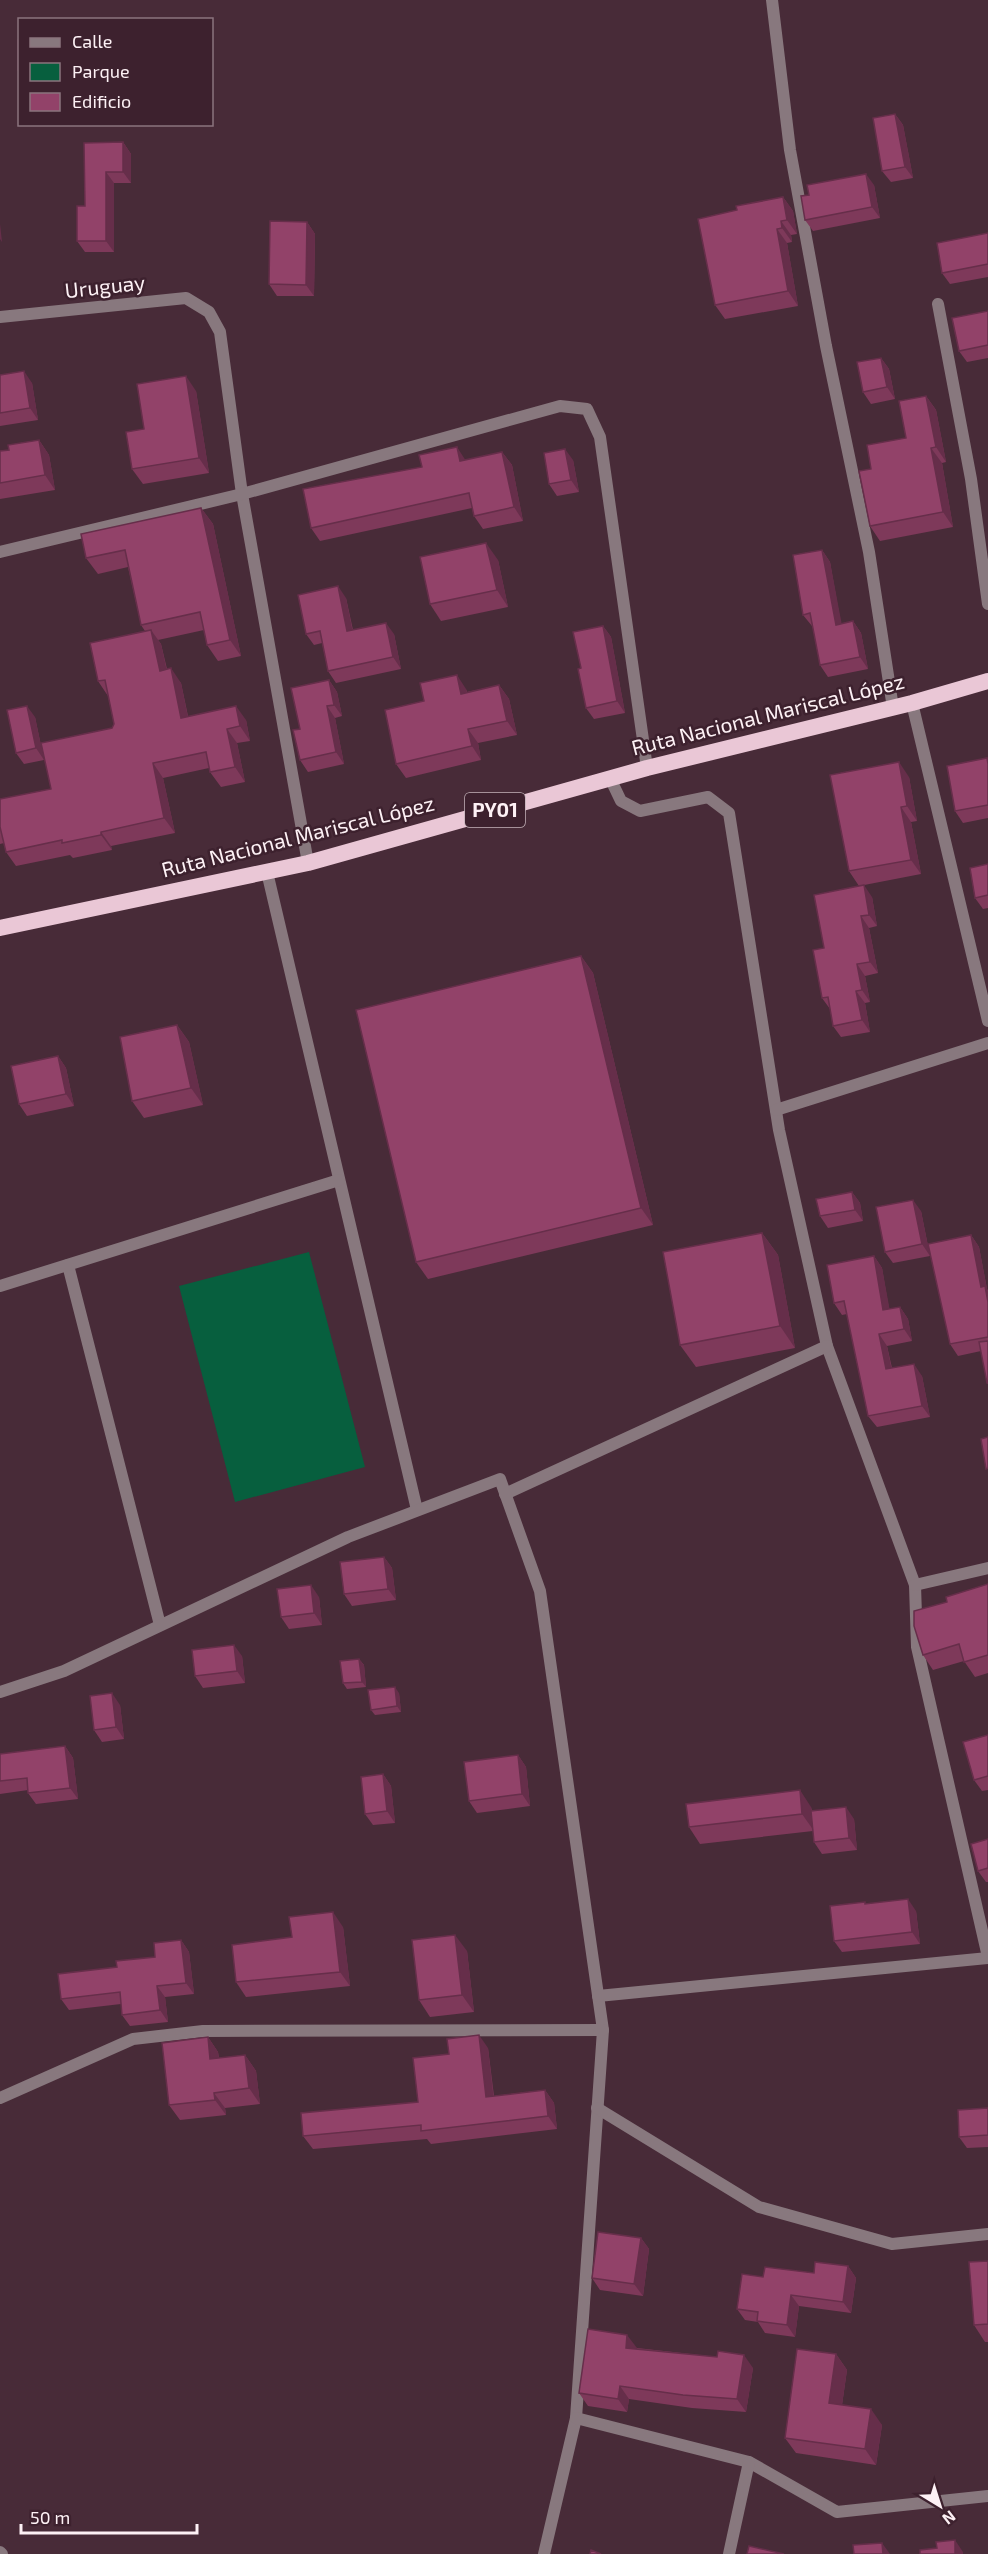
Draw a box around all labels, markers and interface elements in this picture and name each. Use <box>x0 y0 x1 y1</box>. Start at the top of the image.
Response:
legend <box>18 18 213 126</box>
text: Calle <box>72 30 113 52</box>
text: Parque <box>72 60 130 82</box>
text: Edificio <box>72 90 131 112</box>
street label: Uruguay <box>63 269 146 302</box>
street label: Ruta Nacional Mariscal López <box>629 668 907 760</box>
street label: Ruta Nacional Mariscal López <box>159 790 437 882</box>
road number: PY01 <box>465 793 525 827</box>
north arrow <box>910 2476 970 2536</box>
scale bar <box>21 2497 196 2535</box>
text: 50 m <box>30 2506 70 2528</box>
text: N <box>939 2507 960 2529</box>

